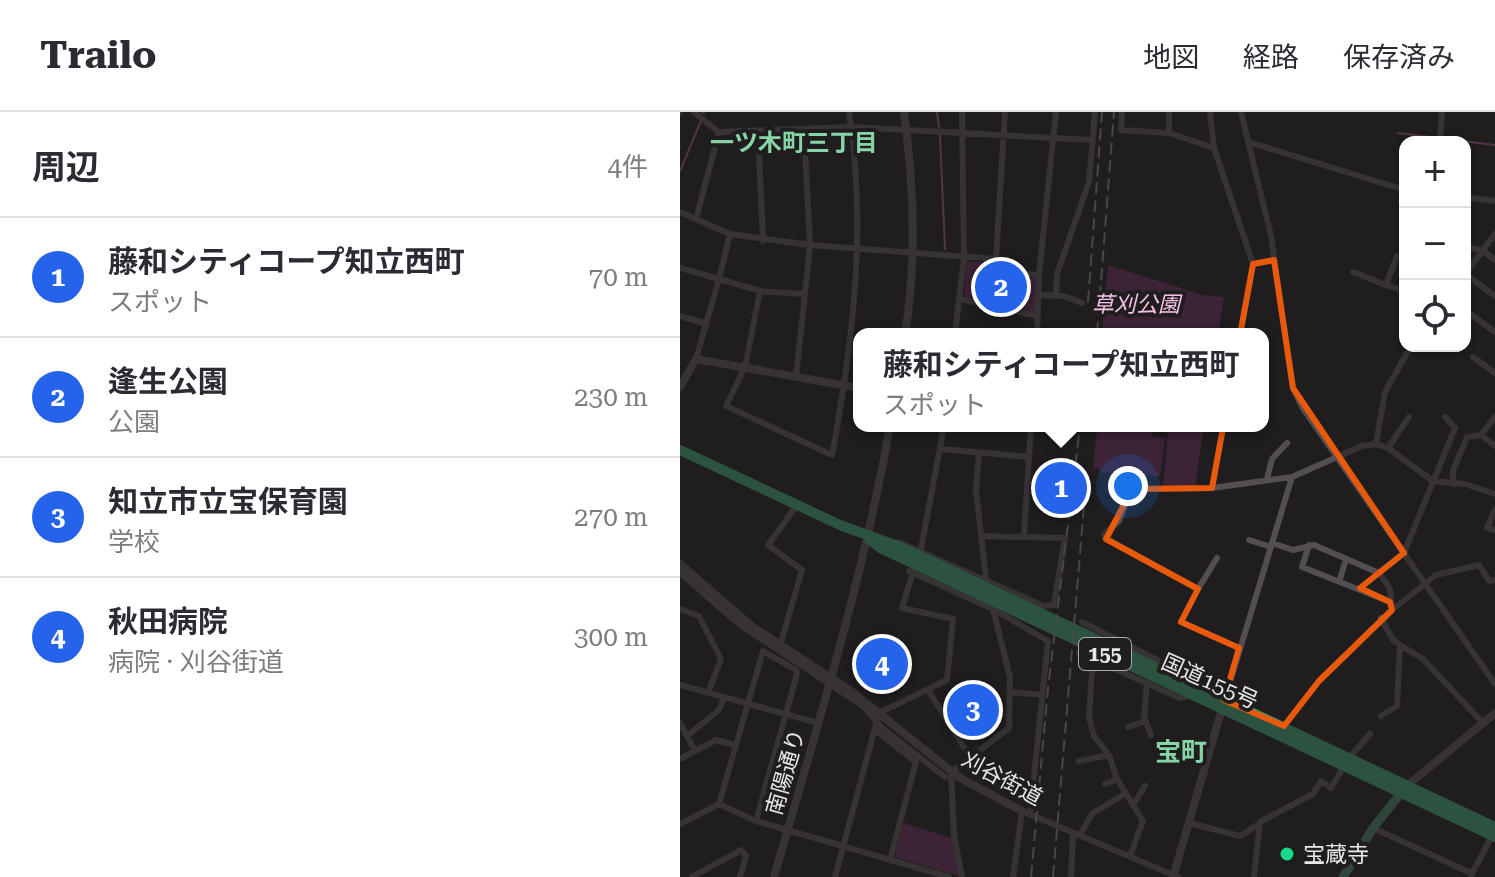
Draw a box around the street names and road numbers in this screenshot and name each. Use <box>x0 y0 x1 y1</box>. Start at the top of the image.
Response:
road number: 155 <box>1079 638 1131 670</box>
street label: 国道155号 <box>1158 649 1262 714</box>
street label: 南陽通り <box>761 726 810 818</box>
street label: 刈谷街道 <box>957 747 1046 810</box>

